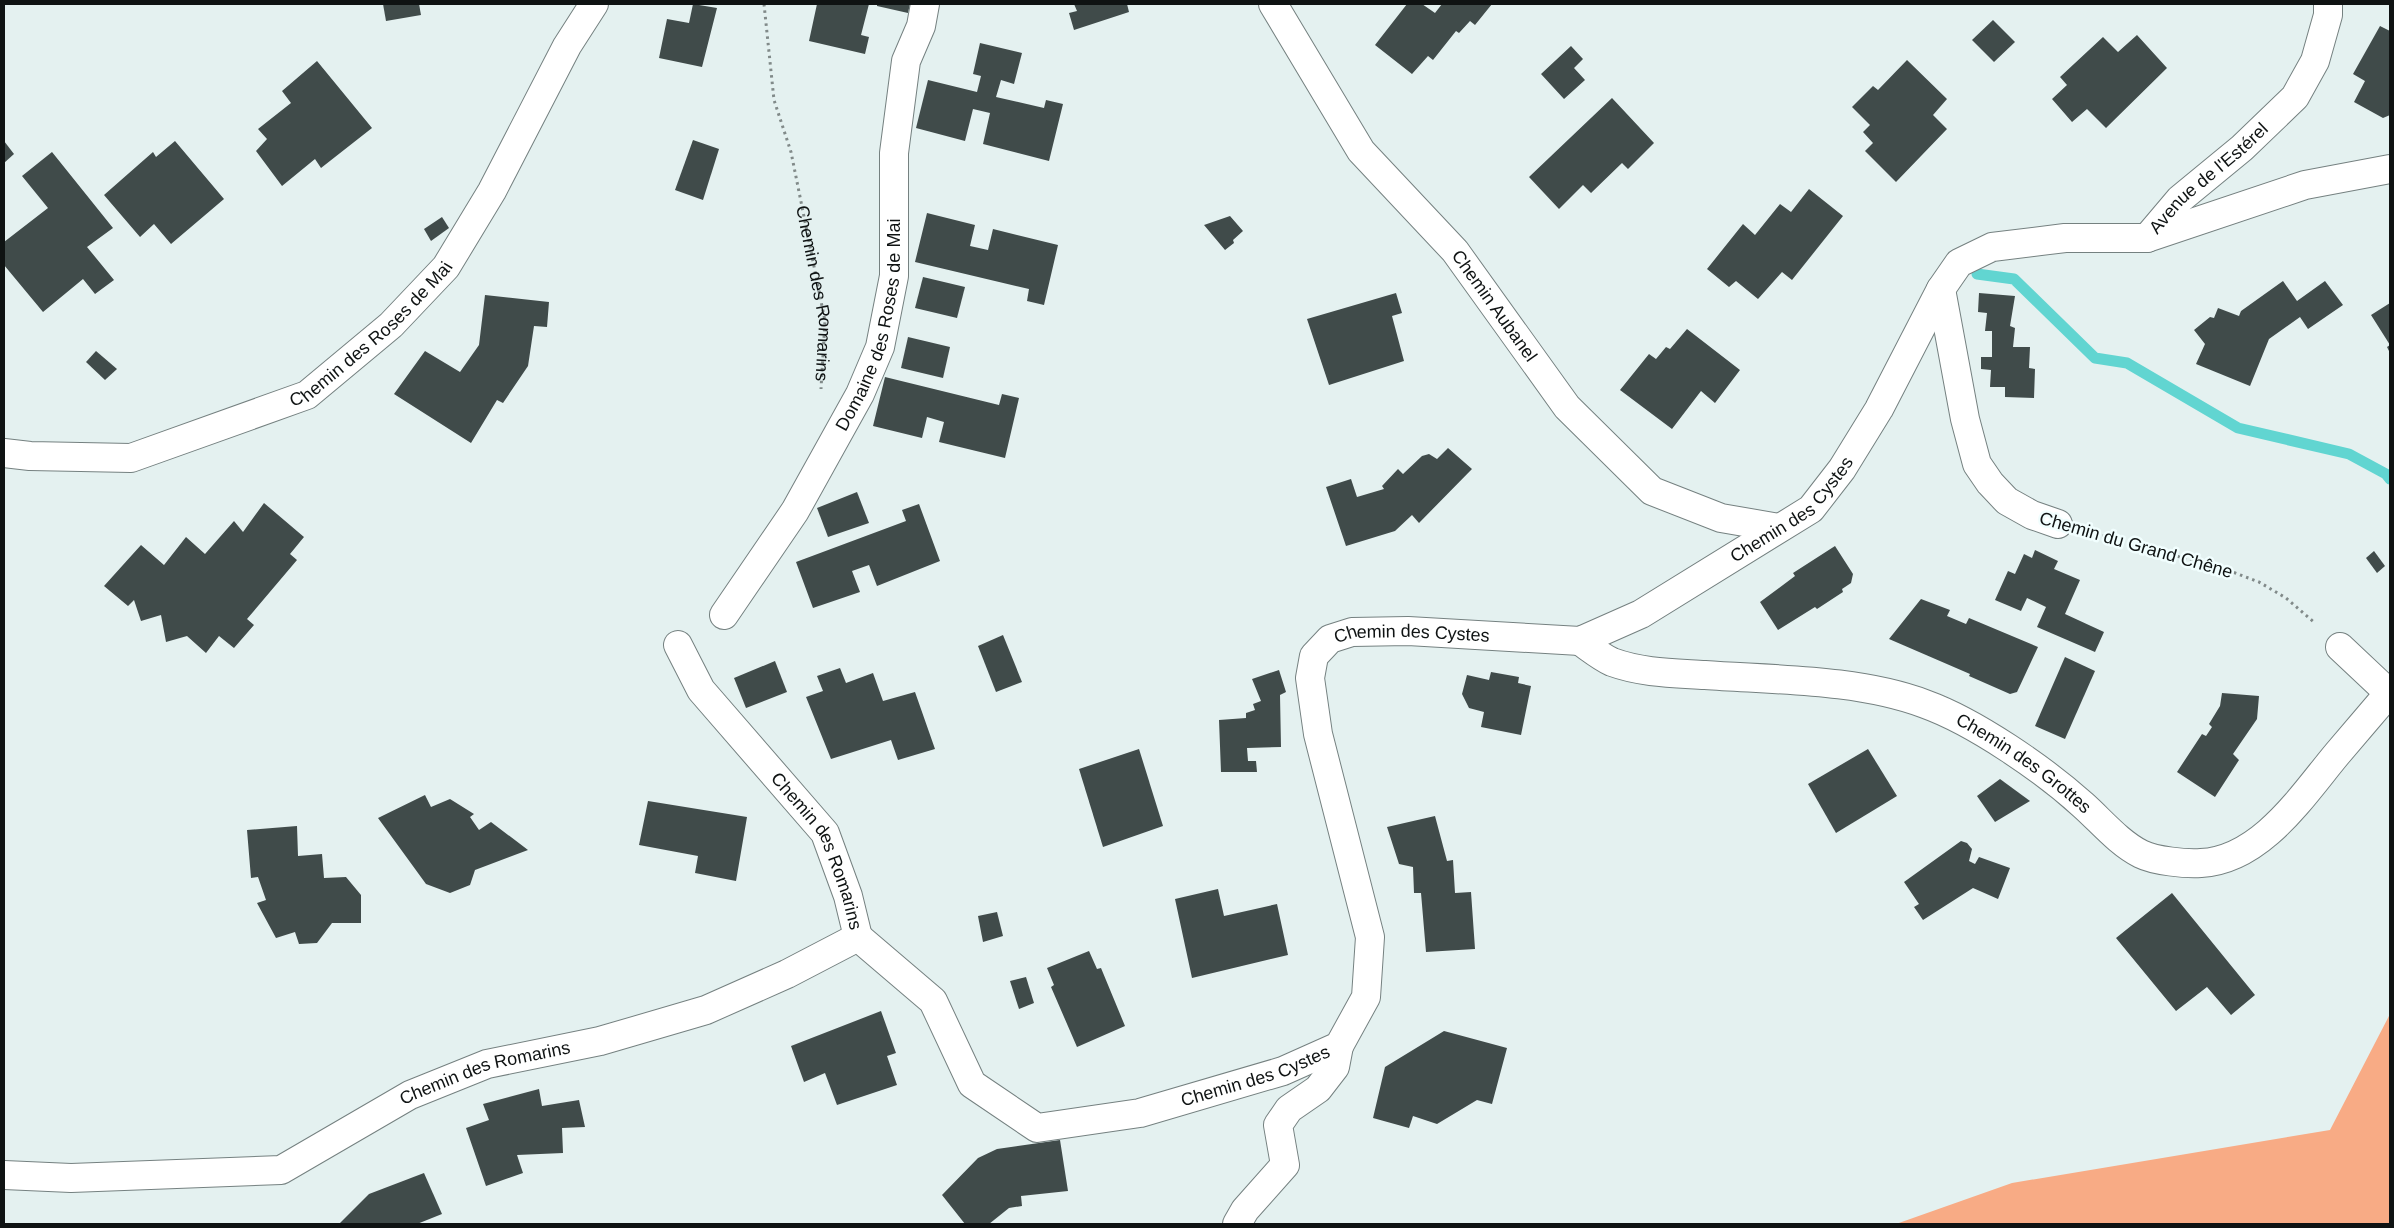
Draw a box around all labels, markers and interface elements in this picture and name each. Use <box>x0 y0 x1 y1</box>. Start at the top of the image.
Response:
street label: Avenue de l'Estérel <box>2145 119 2272 238</box>
street label: Chemin des Romarins <box>792 204 835 382</box>
street label: Domaine des Roses de Mai <box>832 219 904 434</box>
street label: Chemin Aubanel <box>1448 246 1541 365</box>
street label: Chemin des Roses de Mai <box>287 258 457 410</box>
street label: Chemin des Cystes <box>1727 453 1857 566</box>
street label: Chemin du Grand Chêne <box>2037 508 2235 582</box>
street label: Chemin des Cystes <box>1332 621 1490 647</box>
street label: Chemin des Grottes <box>1953 709 2095 817</box>
street label: Chemin des Romarins <box>767 768 866 932</box>
street label: Chemin des Romarins <box>396 1037 572 1109</box>
street label: Chemin des Cystes <box>1178 1041 1333 1110</box>

